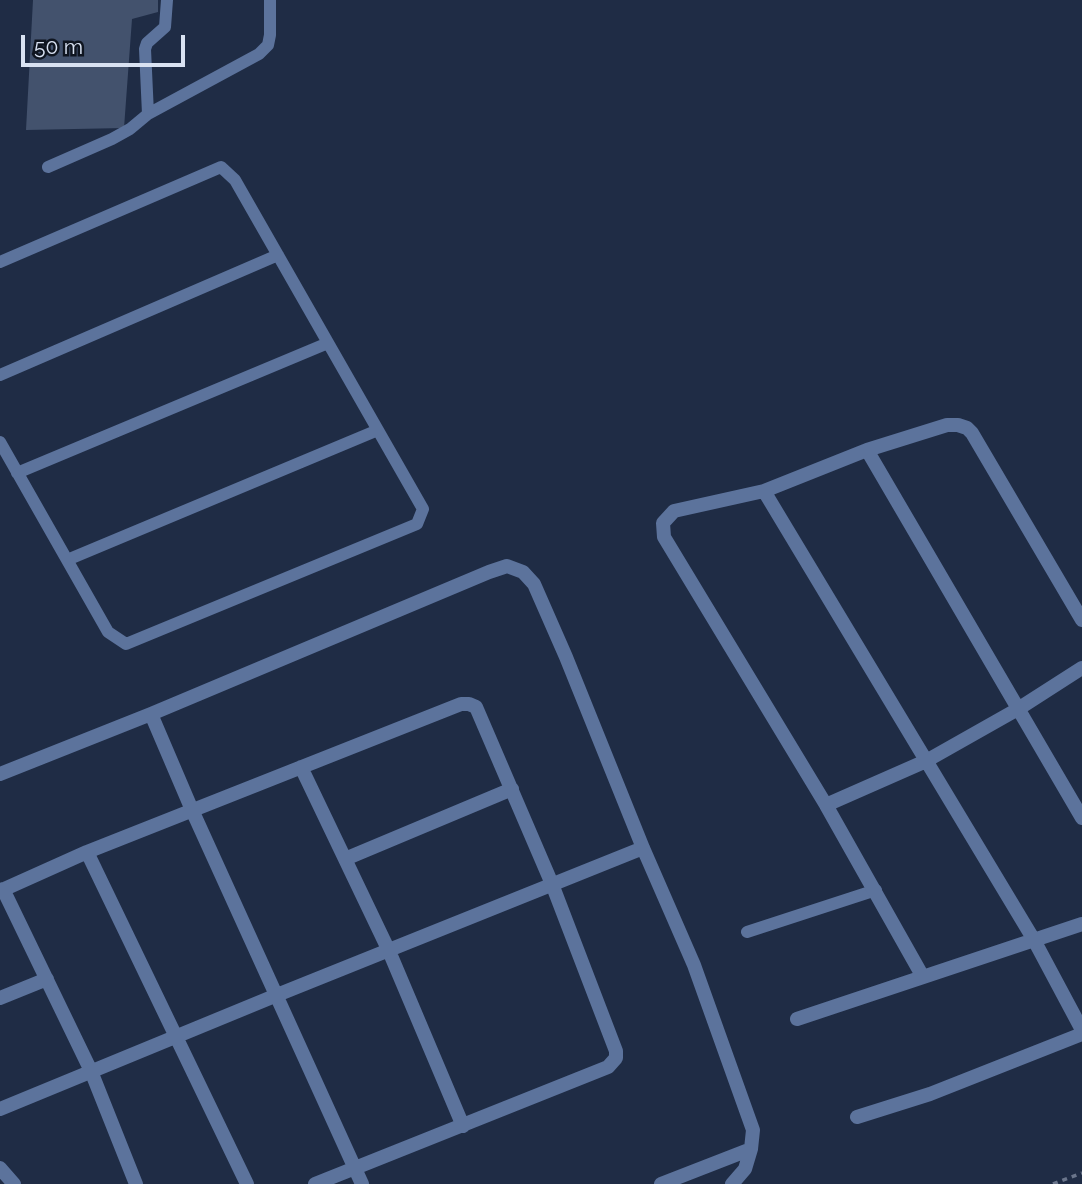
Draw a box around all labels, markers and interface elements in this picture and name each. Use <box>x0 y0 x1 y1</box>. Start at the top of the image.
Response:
scale bar <box>24 21 189 65</box>
text: 50 m <box>34 34 83 59</box>

